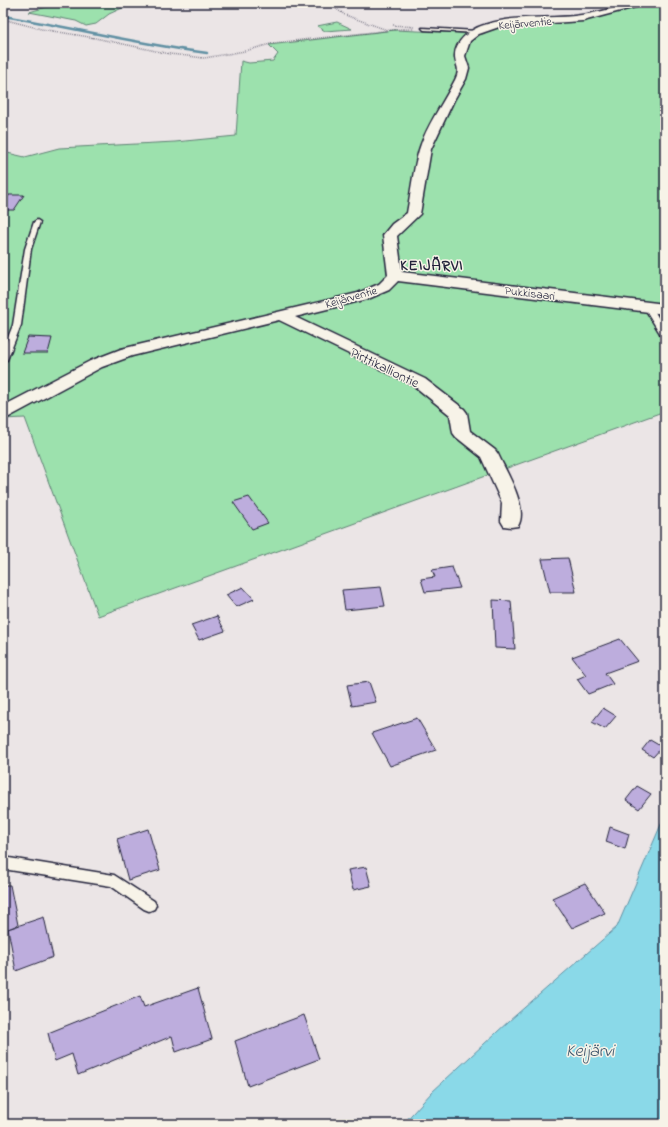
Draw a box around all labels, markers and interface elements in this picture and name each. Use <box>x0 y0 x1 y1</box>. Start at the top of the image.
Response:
street label: Keijärventie <box>498 13 553 35</box>
district label: KEIJÄRVI <box>400 255 464 277</box>
street label: Keijärventie <box>323 282 380 314</box>
street label: Pukkisaari <box>504 282 556 306</box>
street label: Pirttikalliontie <box>346 343 423 394</box>
water label: Keijärvi <box>566 1039 616 1065</box>

